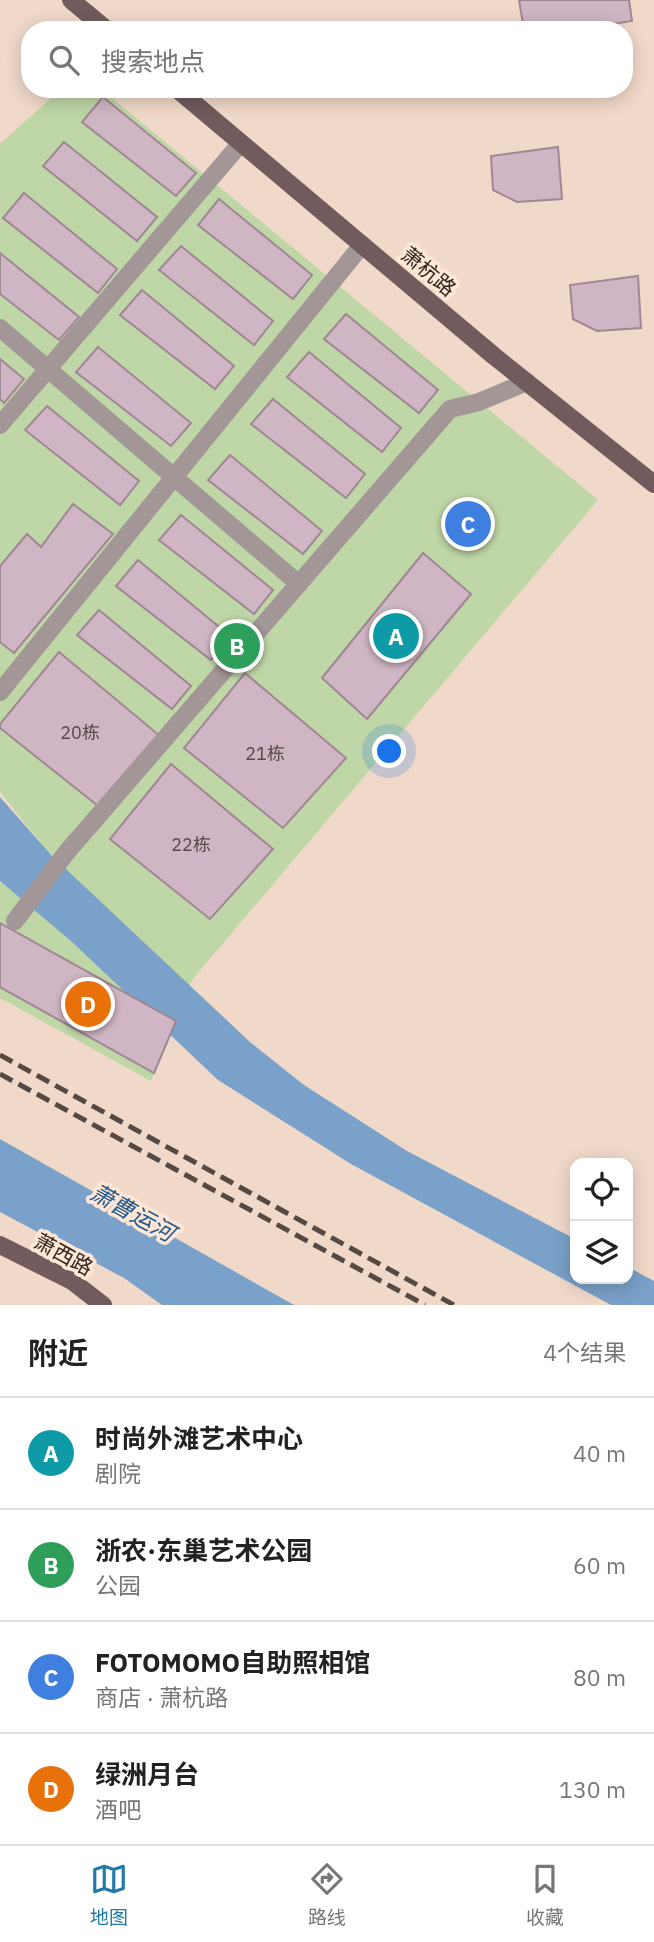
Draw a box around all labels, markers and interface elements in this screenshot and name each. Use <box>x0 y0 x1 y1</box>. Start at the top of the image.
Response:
search box <box>21 21 633 98</box>
icon: search <box>45 41 83 79</box>
text: 搜索地点 <box>101 44 205 78</box>
street label: 萧杭路 <box>396 240 462 302</box>
pin: C <box>445 498 491 550</box>
pin: A <box>373 610 419 662</box>
pin: B <box>214 620 260 672</box>
house number: 20栋 <box>60 721 100 744</box>
your location <box>372 734 406 768</box>
house number: 21栋 <box>245 742 285 765</box>
house number: 22栋 <box>171 833 211 856</box>
pin: D <box>65 978 111 1030</box>
map controls <box>570 1158 633 1284</box>
button: locate <box>570 1158 633 1221</box>
water label: 萧曹运河 <box>85 1177 184 1249</box>
button: layers <box>570 1221 633 1284</box>
street label: 萧西路 <box>30 1226 98 1282</box>
text: 附近 <box>28 1333 88 1372</box>
text: 4个结果 <box>543 1337 626 1367</box>
text: 时尚外滩艺术中心 <box>95 1421 303 1455</box>
text: A <box>43 1438 59 1468</box>
text: 40 m <box>573 1438 626 1468</box>
text: 剧院 <box>95 1458 141 1488</box>
text: 浙农·东巢艺术公园 <box>95 1533 312 1567</box>
text: B <box>43 1550 59 1580</box>
text: 60 m <box>573 1550 626 1580</box>
text: 公园 <box>95 1570 141 1600</box>
text: FOTOMOMO自助照相馆 <box>95 1645 370 1679</box>
text: C <box>44 1662 58 1692</box>
text: 80 m <box>573 1662 626 1692</box>
text: 商店 · 萧杭路 <box>95 1682 228 1712</box>
text: 绿洲月台 <box>95 1757 199 1791</box>
text: D <box>43 1774 59 1804</box>
text: 130 m <box>559 1774 626 1804</box>
text: 酒吧 <box>95 1794 141 1824</box>
tab: 地图 <box>90 1860 128 1929</box>
tab: 路线 <box>308 1860 346 1929</box>
tab: 收藏 <box>526 1860 564 1929</box>

